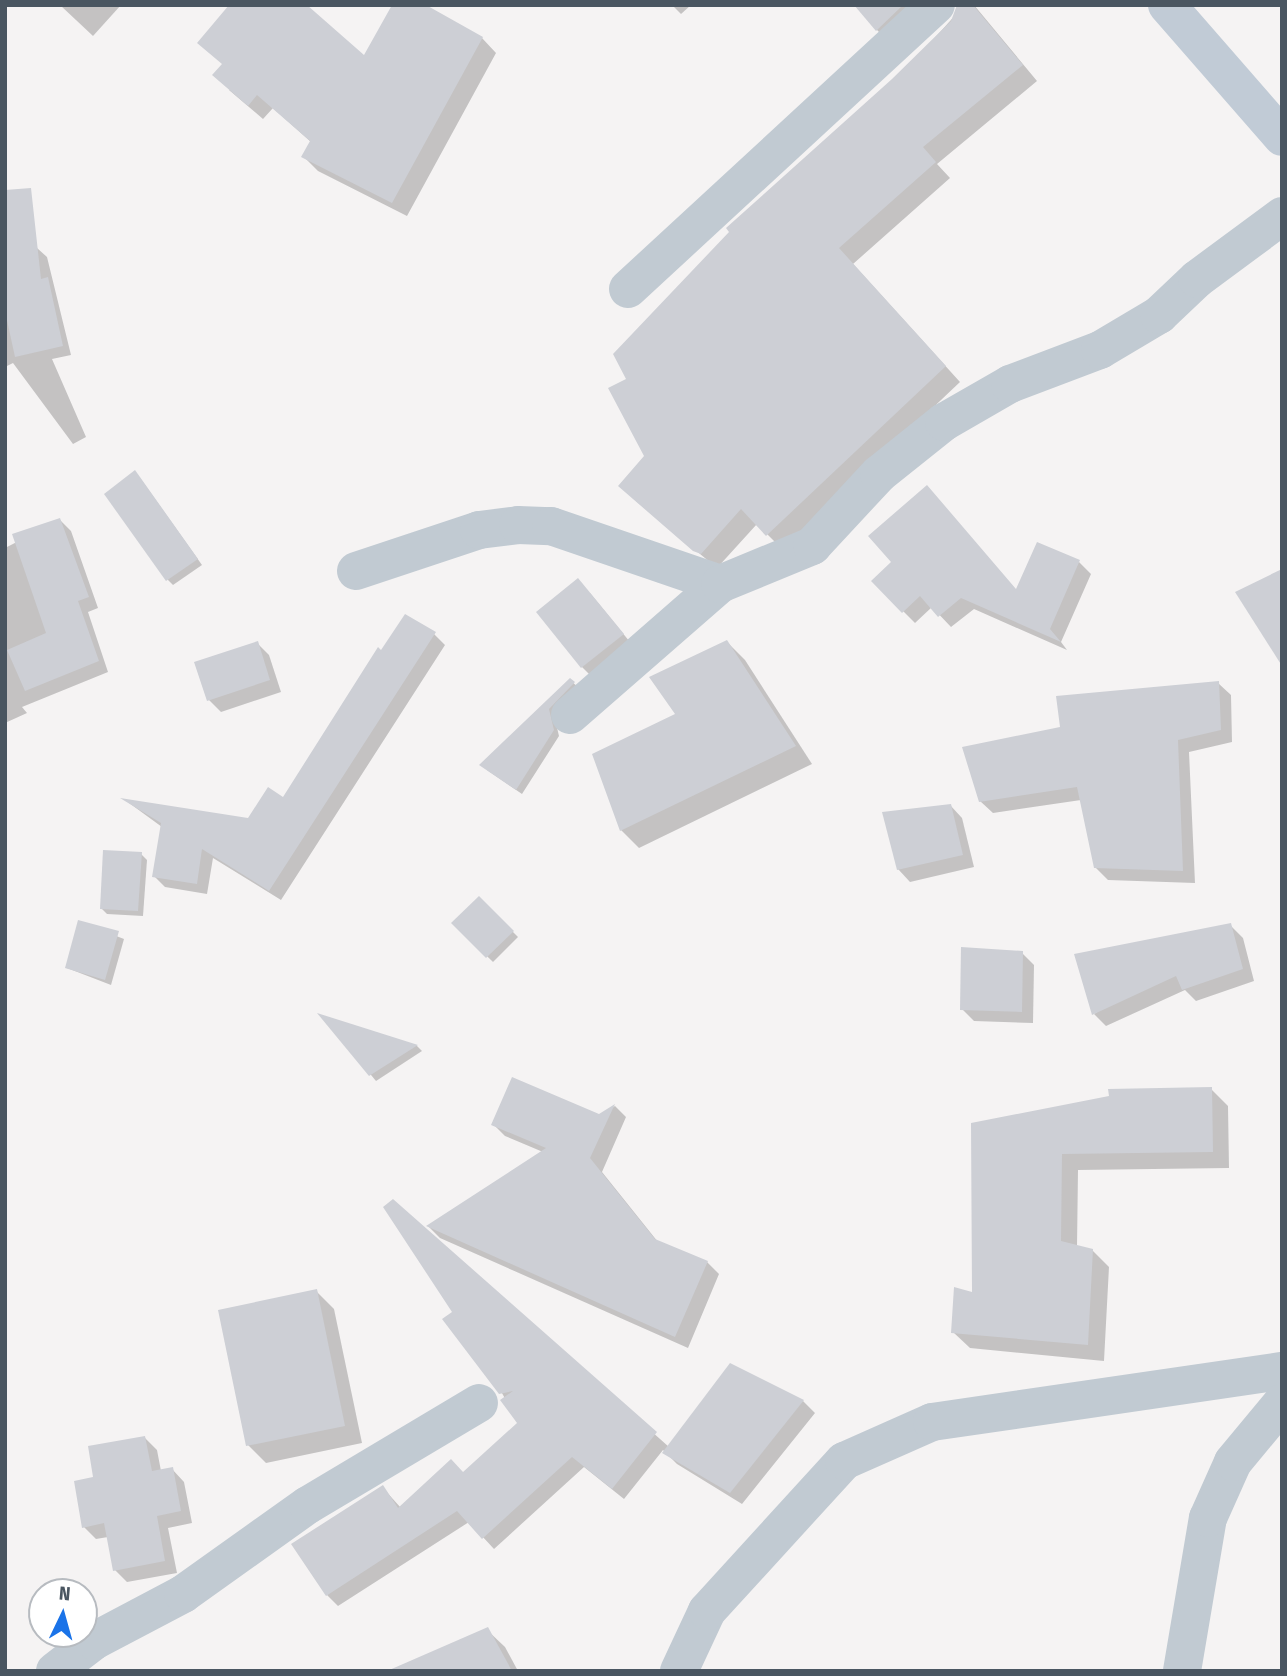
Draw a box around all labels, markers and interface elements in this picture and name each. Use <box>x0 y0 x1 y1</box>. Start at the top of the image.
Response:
north arrow <box>28 1578 98 1648</box>
text: N <box>58 1582 71 1606</box>

